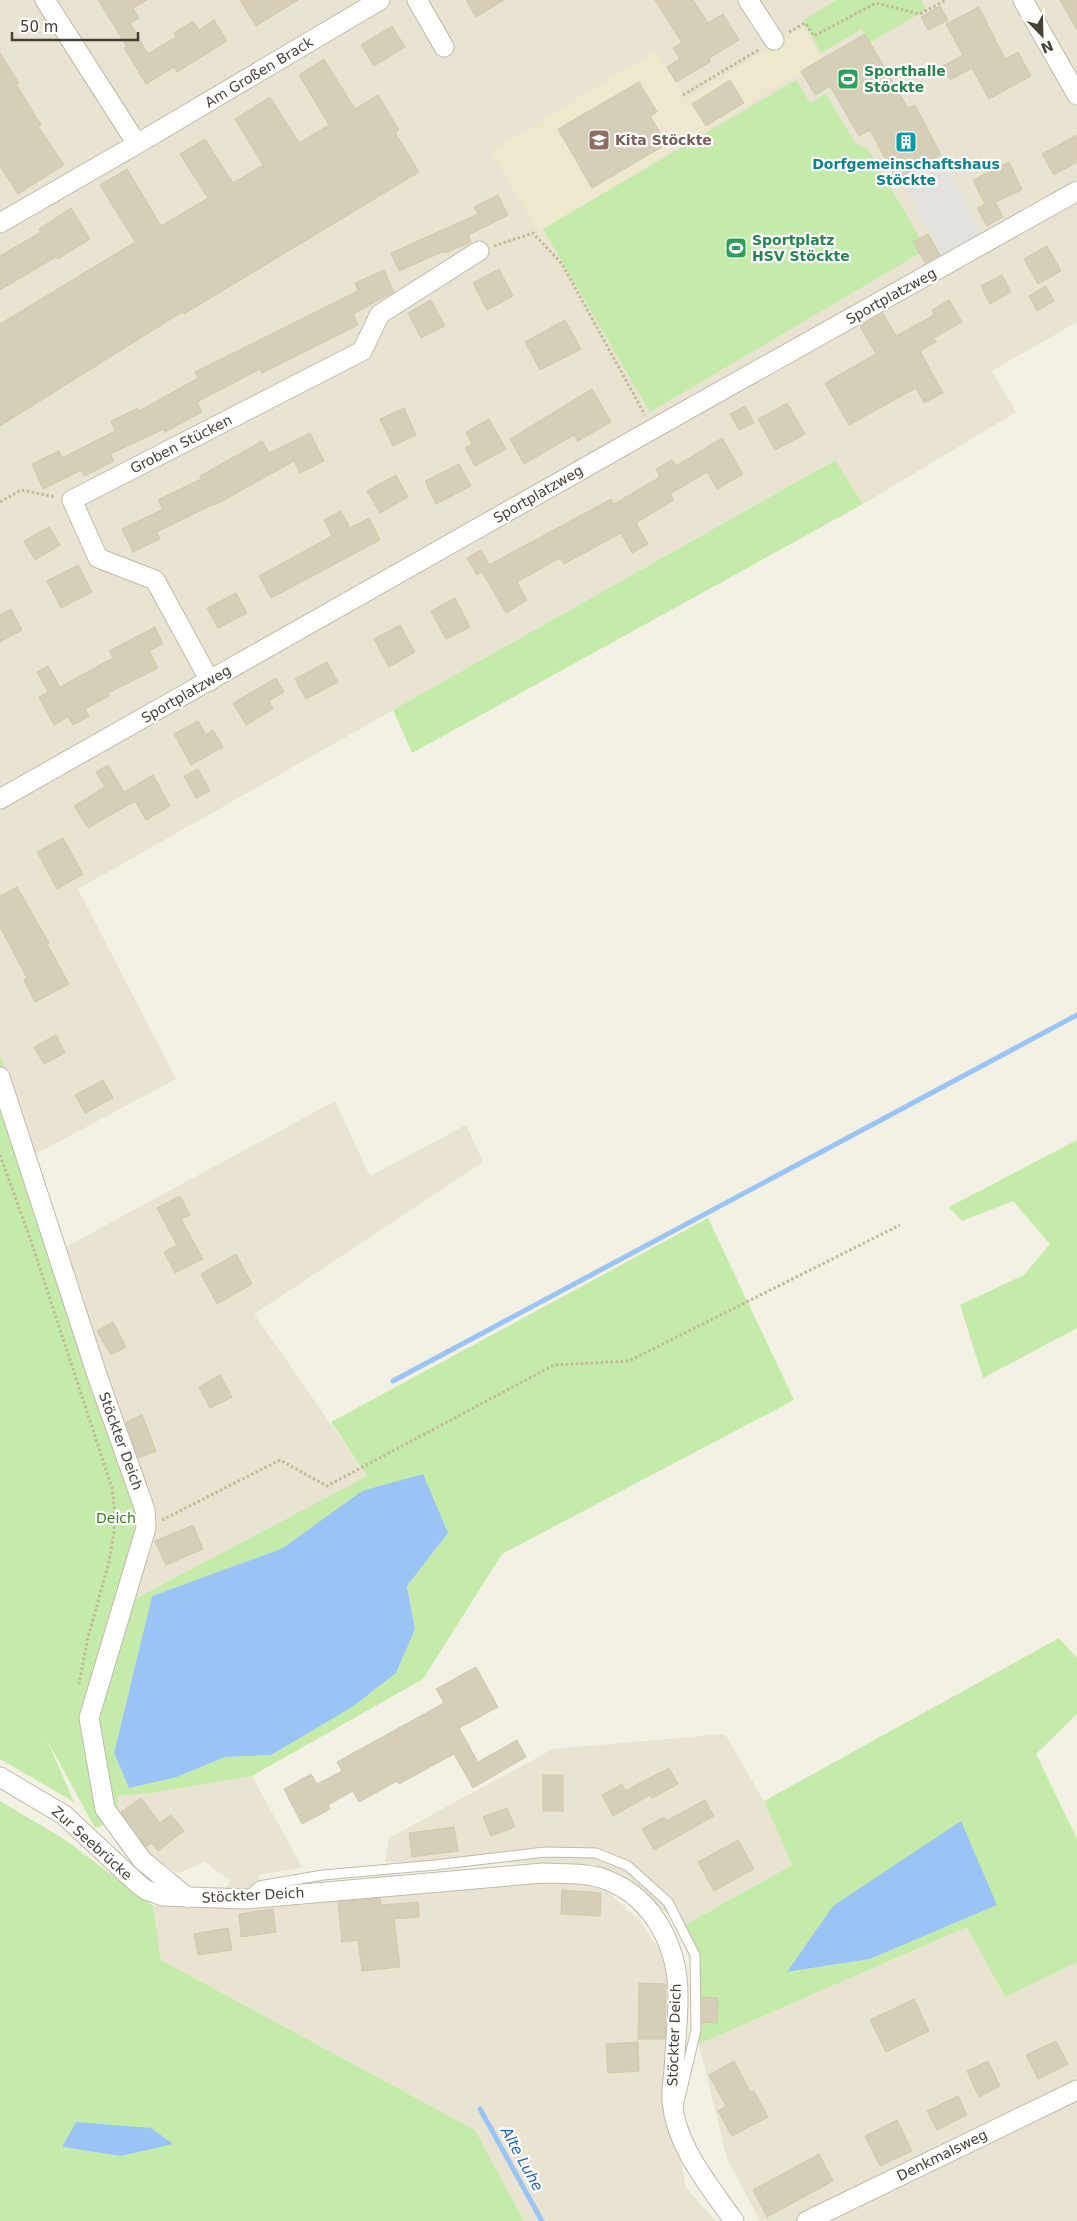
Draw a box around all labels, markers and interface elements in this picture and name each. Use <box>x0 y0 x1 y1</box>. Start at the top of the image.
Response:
scale bar <box>12 10 139 42</box>
north arrow <box>1017 10 1067 60</box>
text: 50 m <box>20 18 58 36</box>
street label: Am Großen Brack <box>202 33 317 111</box>
text: N <box>1039 37 1056 57</box>
place label: Sporthalle Stöckte <box>864 63 946 95</box>
sports icon: Sporthalle Stöckte <box>836 67 860 91</box>
school or university icon: Kita Stöckte <box>587 128 611 152</box>
building icon: Dorfgemeinschaftshaus Stöckte <box>894 130 918 154</box>
place label: Kita Stöckte <box>615 132 712 148</box>
place label: Dorfgemeinschaftshaus Stöckte <box>812 156 1000 188</box>
place label: Sportplatz HSV Stöckte <box>752 232 850 264</box>
sports icon: Sportplatz HSV Stöckte <box>724 236 748 260</box>
street label: Sportplatzweg <box>843 265 939 327</box>
street label: Groben Stücken <box>128 412 234 476</box>
street label: Sportplatzweg <box>490 462 586 526</box>
street label: Sportplatzweg <box>138 662 234 726</box>
street label: Stöckter Deich <box>96 1390 146 1492</box>
park label: Deich <box>96 1510 136 1526</box>
street label: Zur Seebrücke <box>49 1803 135 1883</box>
street label: Stöckter Deich <box>201 1884 305 1906</box>
street label: Stöckter Deich <box>664 1983 684 2087</box>
water label: Alte Luhe <box>496 2123 547 2194</box>
street label: Denkmalsweg <box>894 2126 990 2184</box>

